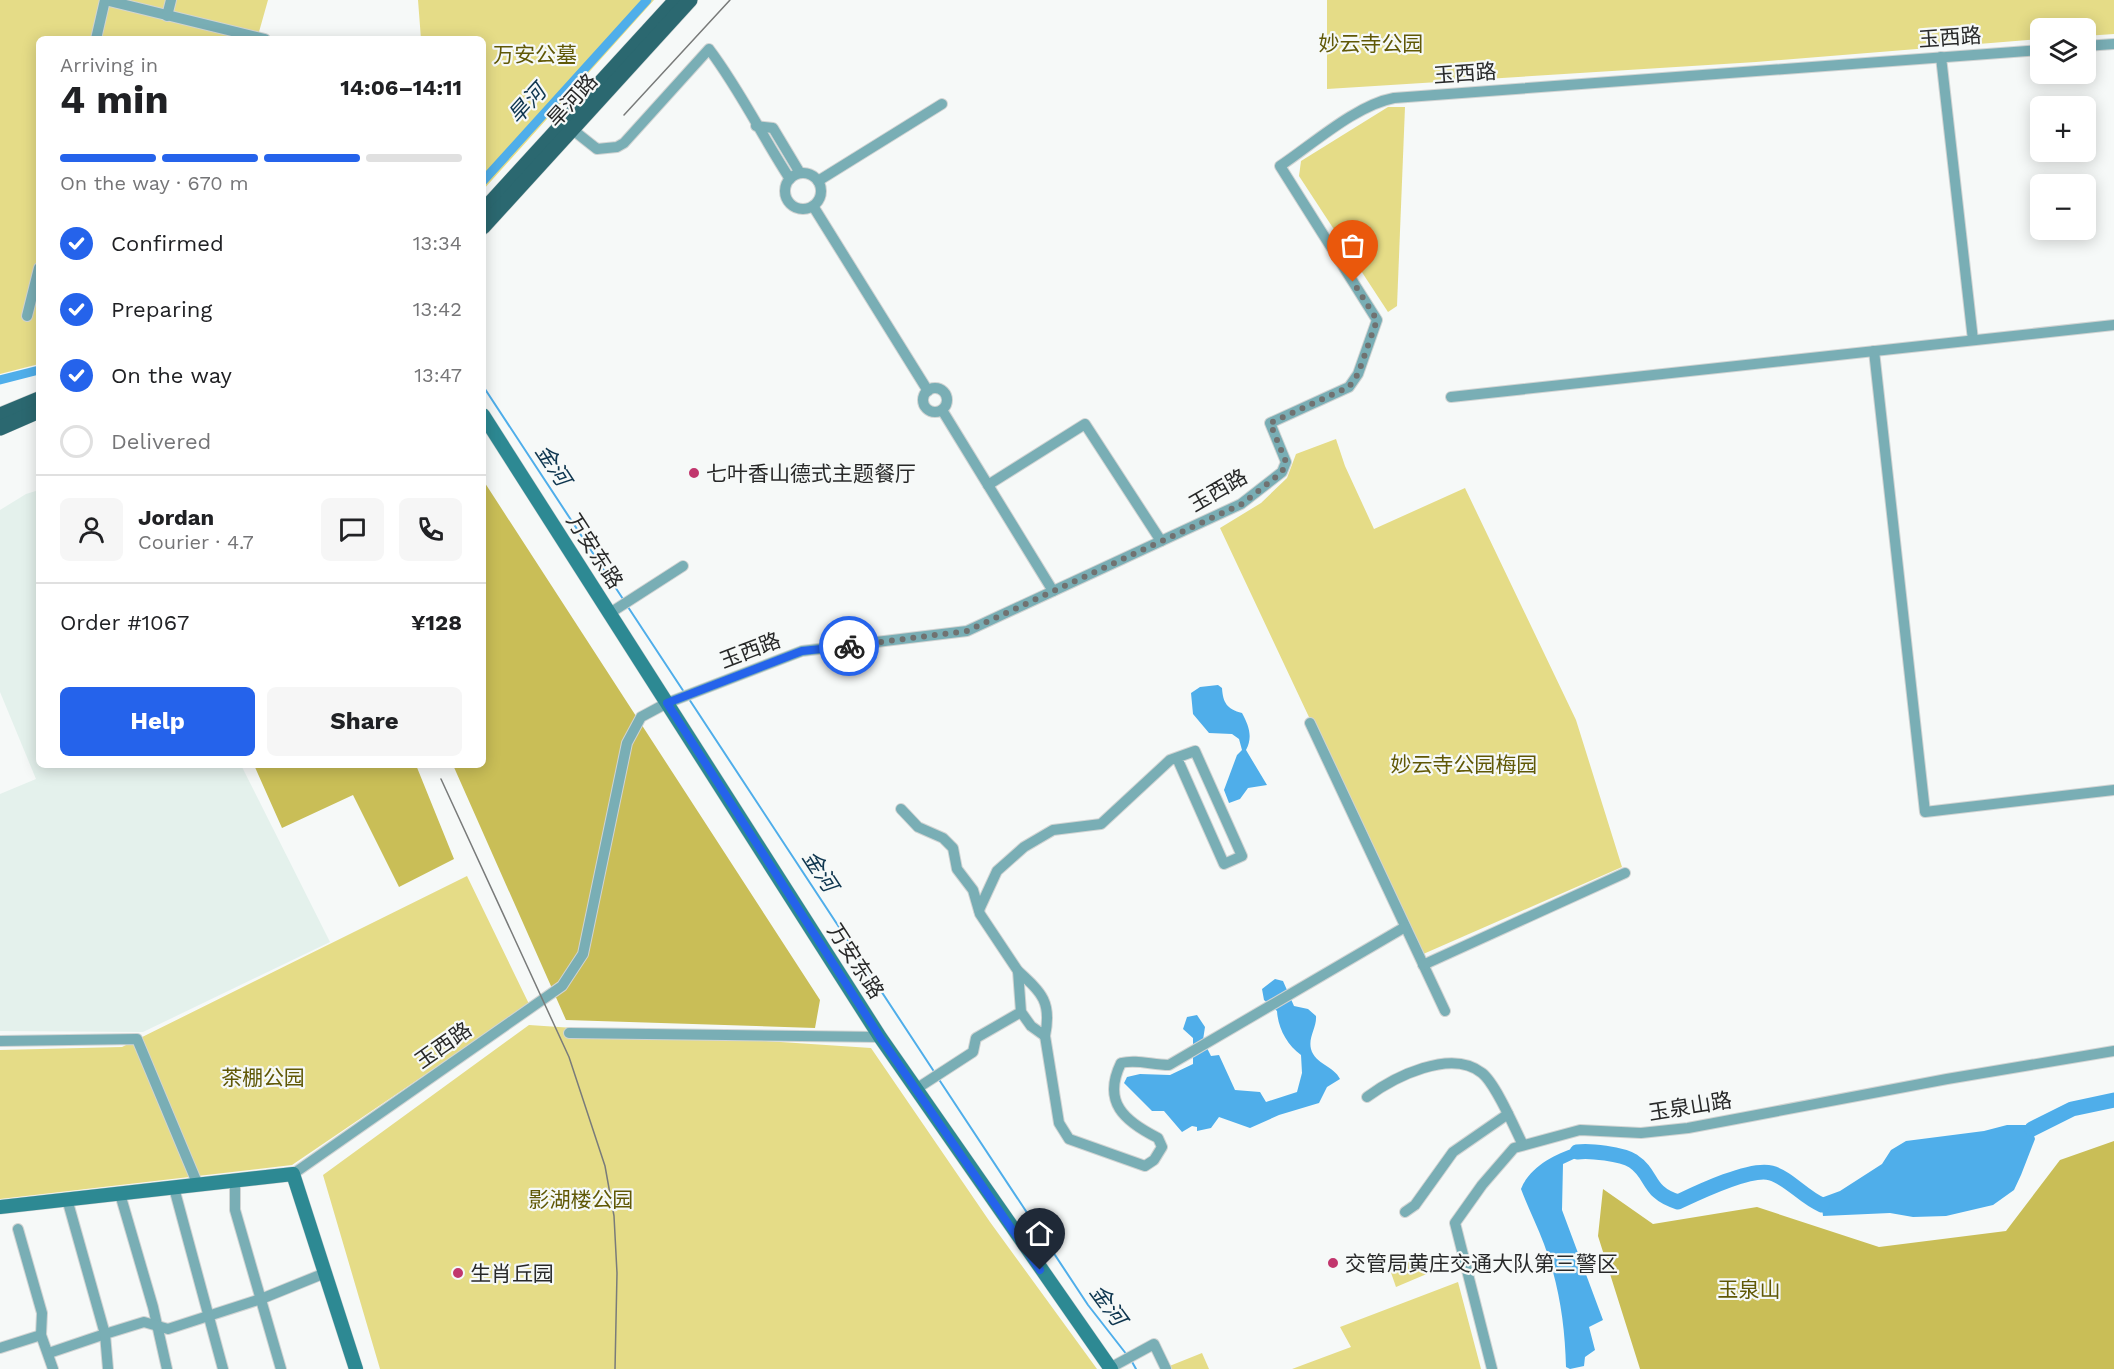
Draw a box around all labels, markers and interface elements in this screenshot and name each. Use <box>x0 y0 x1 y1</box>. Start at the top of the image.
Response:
map controls <box>2030 18 2096 240</box>
button: layers <box>2030 18 2096 84</box>
street label: 玉西路 <box>1918 22 1982 52</box>
park label: 妙云寺公园 <box>1319 31 1424 56</box>
park label: 万安公墓 <box>493 42 577 67</box>
text: Arriving in <box>60 53 158 77</box>
street label: 玉西路 <box>1433 58 1497 88</box>
street label: 旱河路 <box>542 68 602 132</box>
text: 14:06–14:11 <box>340 75 462 100</box>
water label: 旱河 <box>503 76 554 129</box>
text: 4 min <box>60 77 169 122</box>
button: + <box>2030 96 2096 162</box>
text: On the way · 670 m <box>60 171 249 195</box>
button: − <box>2030 174 2096 240</box>
pin <box>1327 220 1378 282</box>
icon: check <box>60 227 93 260</box>
icon: bag <box>1336 229 1369 262</box>
text: Confirmed <box>111 231 224 256</box>
text: 13:34 <box>413 231 462 255</box>
icon: check <box>60 293 93 326</box>
text: Preparing <box>111 297 212 322</box>
text: 13:42 <box>413 297 462 321</box>
icon: check <box>60 359 93 392</box>
text: On the way <box>111 363 232 388</box>
text: 13:47 <box>414 363 462 387</box>
text: Delivered <box>111 429 211 454</box>
water label: 金河 <box>531 440 578 494</box>
place label: 七叶香山德式主题餐厅 <box>706 461 916 486</box>
street label: 玉西路 <box>1184 463 1252 517</box>
marker: 七叶香山德式主题餐厅 <box>687 466 701 480</box>
button: person <box>60 498 123 561</box>
button: chat <box>321 498 384 561</box>
button: phone <box>399 498 462 561</box>
text: Jordan <box>138 505 214 530</box>
street label: 万安东路 <box>562 509 628 593</box>
text: Courier · 4.7 <box>138 530 254 554</box>
text: Order #1067 <box>60 610 189 635</box>
text: ¥128 <box>411 610 462 635</box>
courier <box>819 616 879 676</box>
street label: 玉西路 <box>716 627 784 673</box>
icon: bike <box>833 630 866 663</box>
button: Help <box>60 687 255 756</box>
button: Share <box>267 687 462 756</box>
park label: 妙云寺公园梅园 <box>1391 752 1538 777</box>
water label: 金河 <box>798 846 845 900</box>
street label: 万安东路 <box>823 919 889 1003</box>
street label: 玉西路 <box>410 1017 476 1073</box>
park label: 茶棚公园 <box>221 1065 305 1090</box>
street label: 玉泉山路 <box>1647 1087 1733 1125</box>
park label: 影湖楼公园 <box>529 1187 634 1212</box>
pin <box>1014 1208 1065 1270</box>
icon: home <box>1023 1217 1056 1250</box>
place label: 交管局黄庄交通大队第三警区 <box>1345 1251 1618 1276</box>
marker: 交管局黄庄交通大队第三警区 <box>1326 1256 1340 1270</box>
place label: 生肖丘园 <box>470 1261 554 1286</box>
marker: 生肖丘园 <box>451 1266 465 1280</box>
park label: 玉泉山 <box>1718 1277 1781 1302</box>
water label: 金河 <box>1085 1280 1133 1333</box>

